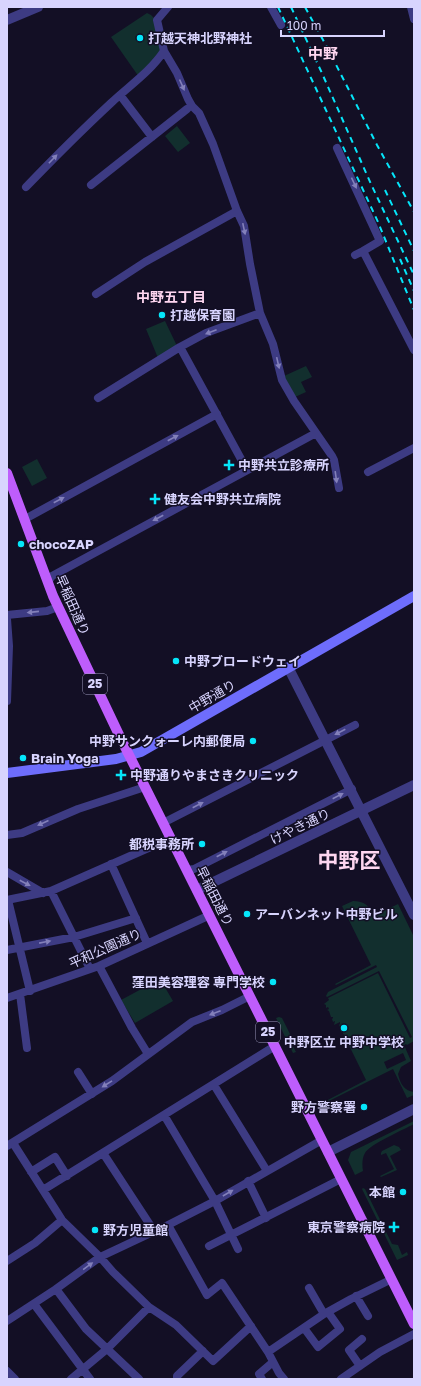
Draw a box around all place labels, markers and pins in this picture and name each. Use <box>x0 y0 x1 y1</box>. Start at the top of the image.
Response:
place label: 打越天神北野神社 <box>148 30 252 46</box>
marker: 打越天神北野神社 <box>135 33 145 43</box>
place label: 打越保育園 <box>170 307 235 323</box>
marker: 打越保育園 <box>157 310 167 320</box>
place label: 中野共立診療所 <box>238 457 329 473</box>
marker: 中野共立診療所 <box>223 459 235 471</box>
place label: 健友会中野共立病院 <box>164 491 281 507</box>
marker: 健友会中野共立病院 <box>149 493 161 505</box>
place label: chocoZAP <box>29 536 94 552</box>
marker: chocoZAP <box>16 539 26 549</box>
place label: 中野ブロードウェイ <box>184 653 301 669</box>
marker: 中野ブロードウェイ <box>171 656 181 666</box>
place label: 中野サンクォーレ内郵便局 <box>89 733 245 749</box>
marker: 中野サンクォーレ内郵便局 <box>248 736 258 746</box>
place label: Brain Yoga <box>31 750 99 766</box>
marker: Brain Yoga <box>18 753 28 763</box>
place label: 中野通りやまさきクリニック <box>130 767 299 783</box>
marker: 中野通りやまさきクリニック <box>115 769 127 781</box>
place label: 都税事務所 <box>129 836 194 852</box>
marker: 都税事務所 <box>197 839 207 849</box>
place label: アーバンネット中野ビル <box>255 906 397 922</box>
marker: アーバンネット中野ビル <box>242 909 252 919</box>
place label: 窪田美容理容 専門学校 <box>132 974 265 990</box>
marker: 窪田美容理容 専門学校 <box>268 977 278 987</box>
marker: 中野区立 中野中学校 <box>339 1023 349 1033</box>
place label: 中野区立 中野中学校 <box>284 1034 404 1050</box>
place label: 野方警察署 <box>291 1099 356 1115</box>
marker: 野方警察署 <box>359 1102 369 1112</box>
place label: 本館 <box>369 1184 395 1200</box>
marker: 本館 <box>398 1187 408 1197</box>
place label: 東京警察病院 <box>307 1219 385 1235</box>
marker: 東京警察病院 <box>388 1221 400 1233</box>
place label: 野方児童館 <box>103 1222 168 1238</box>
marker: 野方児童館 <box>90 1225 100 1235</box>

